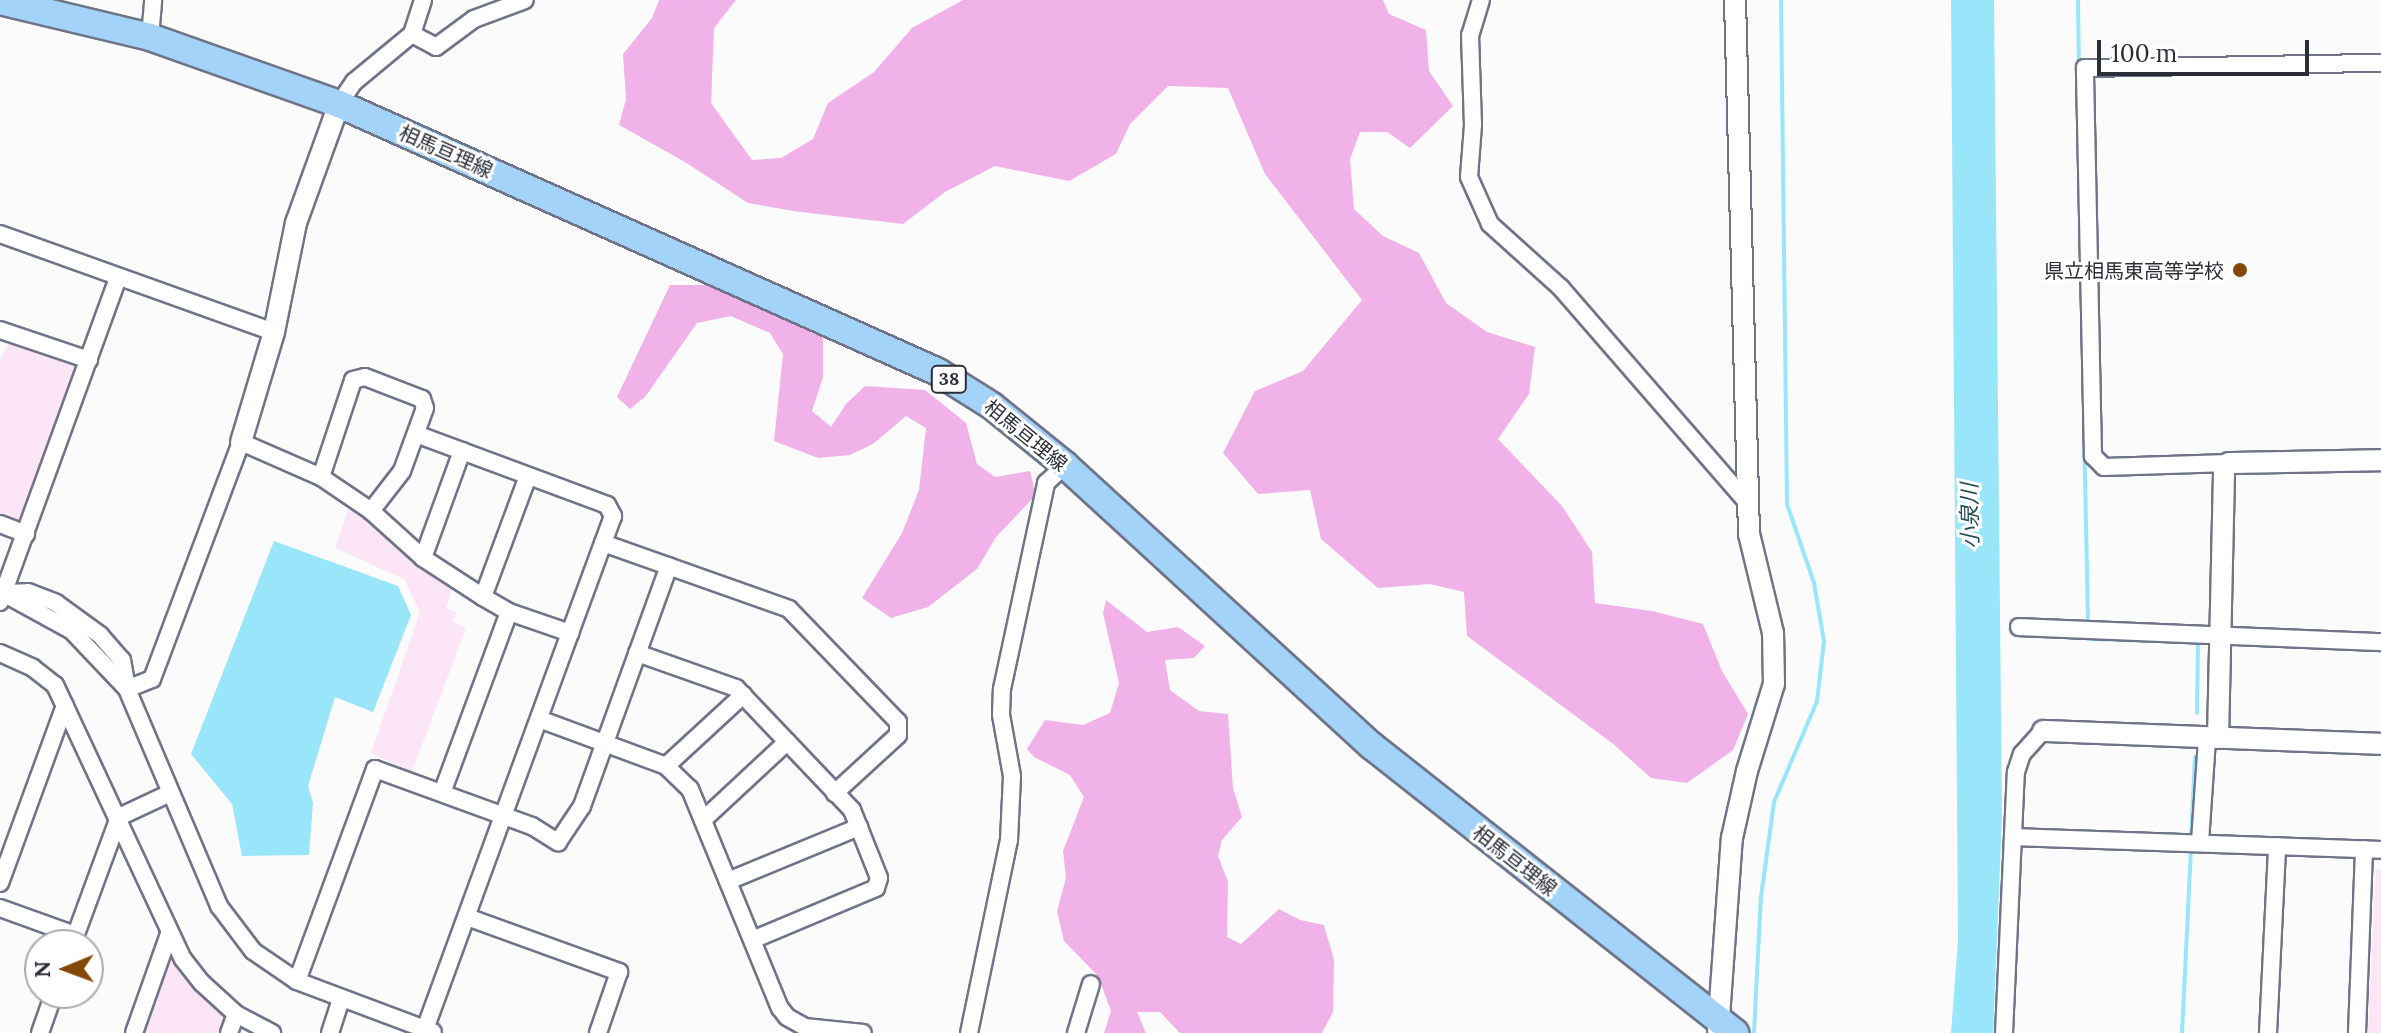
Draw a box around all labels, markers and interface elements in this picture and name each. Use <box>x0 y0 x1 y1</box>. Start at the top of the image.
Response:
scale bar <box>2101 24 2313 74</box>
text: 100 m <box>2111 38 2177 69</box>
street label: 相馬亘理線 <box>395 120 497 182</box>
place label: 県立相馬東高等学校 <box>2044 258 2224 282</box>
marker: 県立相馬東高等学校 <box>2231 261 2249 279</box>
road number: 38 <box>929 365 969 393</box>
street label: 相馬亘理線 <box>980 394 1072 476</box>
water label: 小泉川 <box>1956 483 1984 549</box>
street label: 相馬亘理線 <box>1468 820 1562 900</box>
north arrow <box>24 929 104 1009</box>
text: N <box>28 961 56 978</box>

